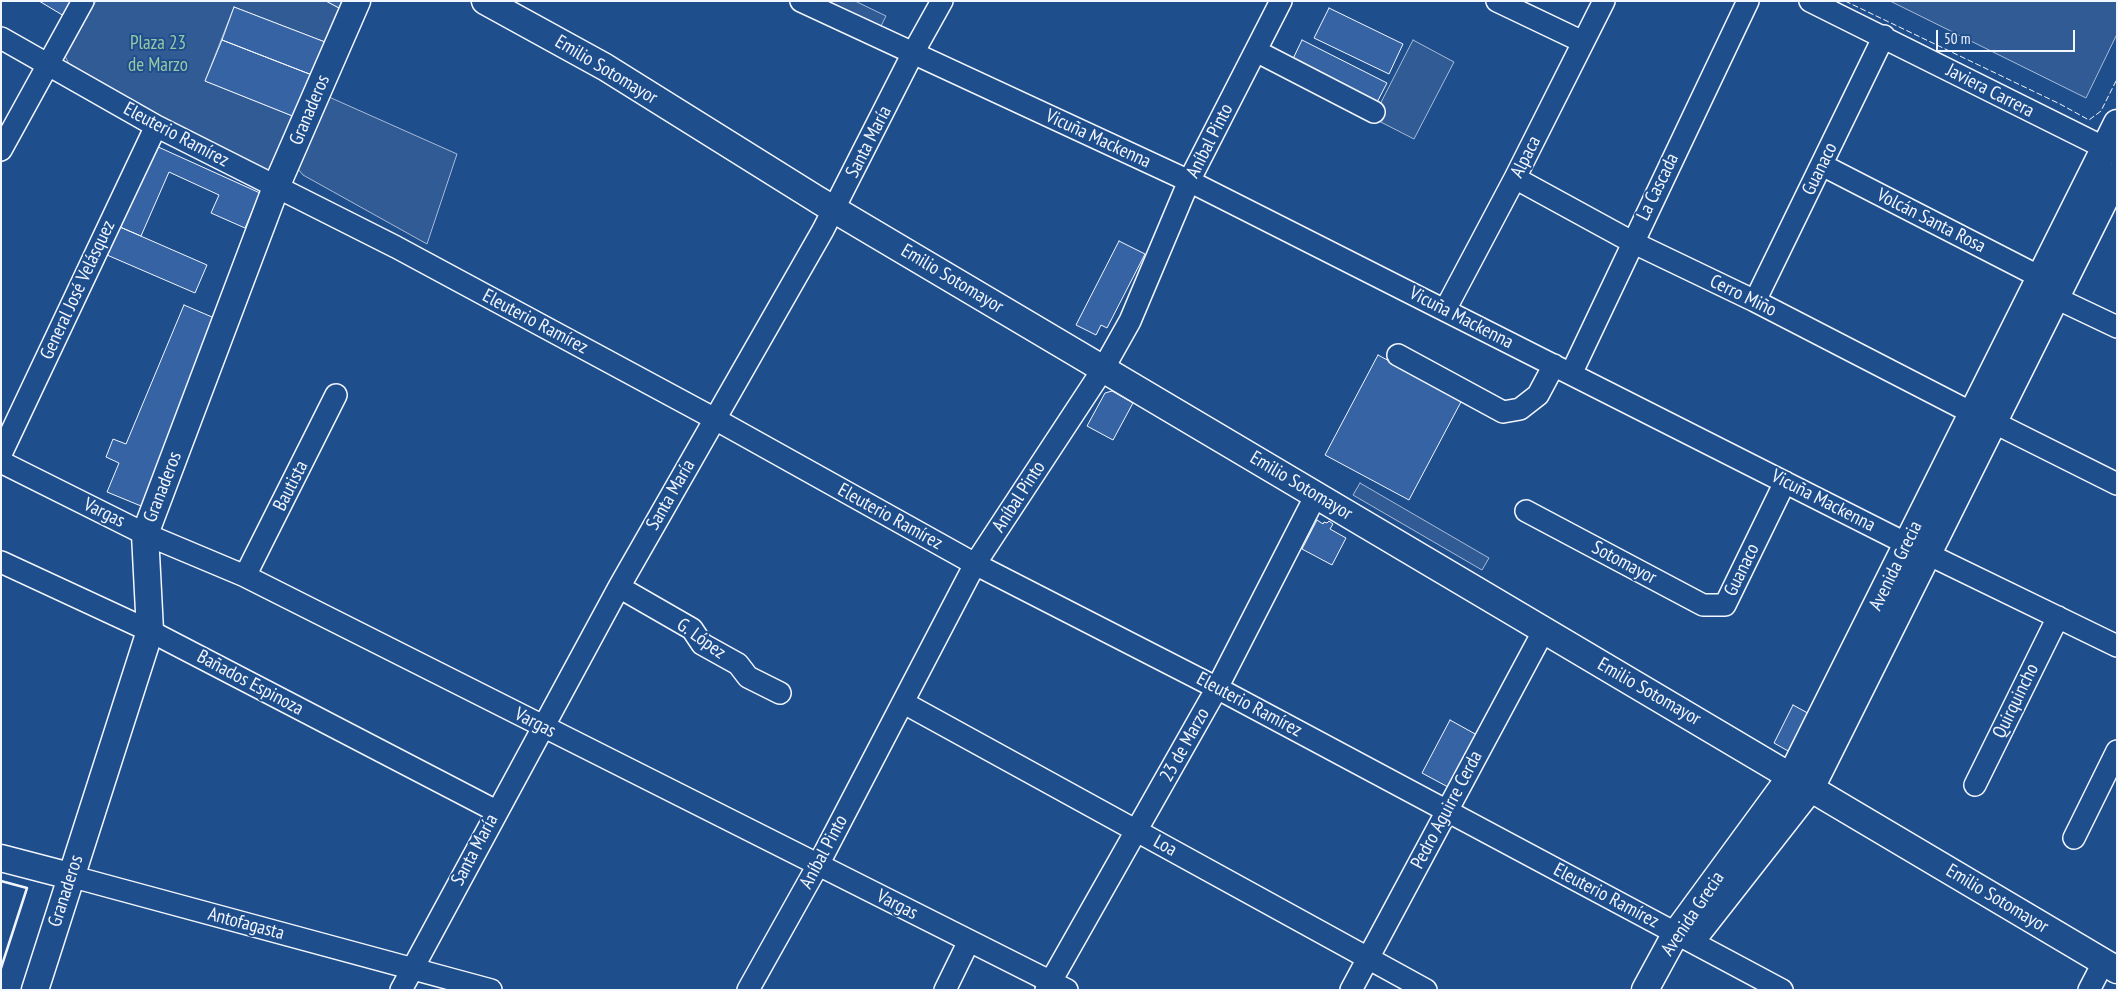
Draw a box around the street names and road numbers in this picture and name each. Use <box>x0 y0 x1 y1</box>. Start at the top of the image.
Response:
street label: Emilio Sotomayor <box>551 30 661 110</box>
street label: Javiera Carrera <box>1942 59 2038 123</box>
street label: Granaderos <box>285 71 335 149</box>
street label: Eleuterio Ramírez <box>119 98 233 172</box>
street label: Aníbal Pinto <box>1182 100 1238 182</box>
street label: Santa María <box>841 102 897 182</box>
street label: Vicuña Mackenna <box>1042 105 1154 173</box>
street label: Alpaca <box>1506 132 1546 182</box>
street label: Guanaco <box>1798 139 1842 199</box>
street label: La Cascada <box>1632 150 1684 224</box>
street label: Volcán Santa Rosa <box>1873 184 1989 258</box>
street label: General José Velásquez <box>36 217 120 363</box>
street label: Emilio Sotomayor <box>897 239 1007 319</box>
street label: Cerro Miño <box>1706 270 1780 322</box>
street label: Vicuña Mackenna <box>1405 282 1517 354</box>
street label: Eleuterio Ramírez <box>478 285 592 359</box>
street label: Emilio Sotomayor <box>1246 446 1356 526</box>
street label: Granaderos <box>139 448 187 526</box>
street label: Santa María <box>642 456 700 534</box>
street label: Bautista <box>269 457 313 515</box>
street label: Aníbal Pinto <box>988 457 1050 537</box>
street label: Vicuña Mackenna <box>1767 465 1879 537</box>
street label: Eleuterio Ramírez <box>834 479 946 555</box>
street label: Vargas <box>80 493 128 533</box>
street label: Avenida Grecia <box>1865 518 1927 614</box>
street label: Sotomayor <box>1588 536 1660 590</box>
street label: Guanaco <box>1720 540 1764 600</box>
street label: G. López <box>672 614 730 664</box>
street label: Bañados Espinoza <box>193 645 307 721</box>
street label: Emilio Sotomayor <box>1593 653 1705 731</box>
street label: Quirquincho <box>1988 660 2044 742</box>
street label: Eleuterio Ramírez <box>1192 668 1306 742</box>
street label: Vargas <box>511 703 559 743</box>
street label: 23 de Marzo <box>1155 704 1215 786</box>
street label: Pedro Aguirre Cerda <box>1406 747 1488 873</box>
street label: Santa María <box>447 810 503 890</box>
street label: Aníbal Pinto <box>795 811 853 893</box>
street label: Loa <box>1149 830 1181 862</box>
street label: Granaderos <box>44 852 88 930</box>
street label: Eleuterio Ramírez <box>1549 859 1663 933</box>
street label: Emilio Sotomayor <box>1942 859 2052 939</box>
street label: Avenida Grecia <box>1657 868 1729 960</box>
street label: Vargas <box>873 885 921 925</box>
street label: Antofagasta <box>205 903 287 945</box>

